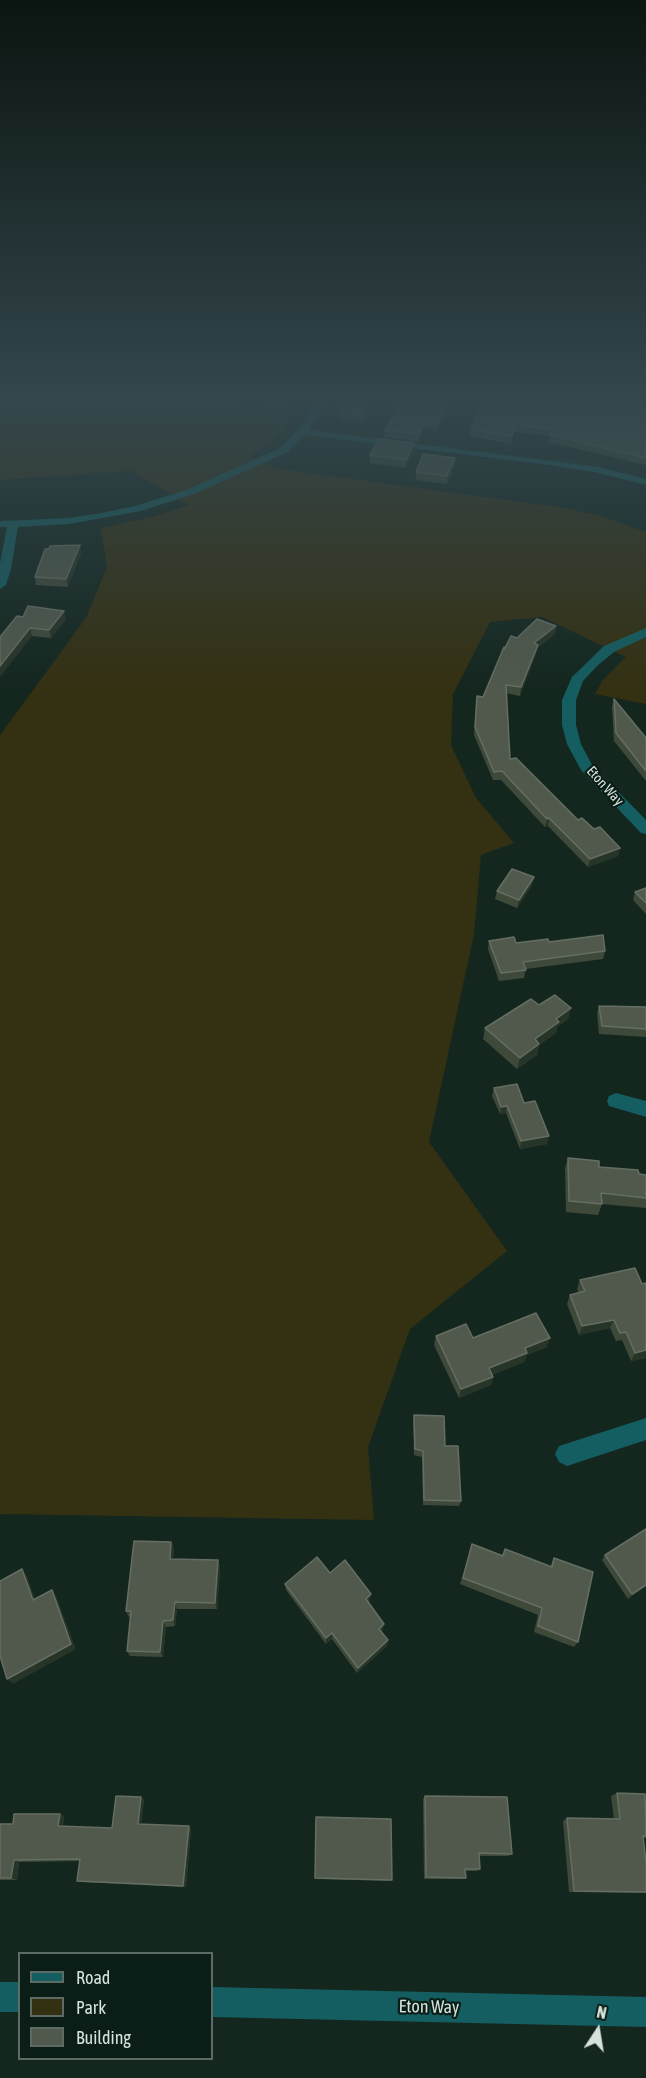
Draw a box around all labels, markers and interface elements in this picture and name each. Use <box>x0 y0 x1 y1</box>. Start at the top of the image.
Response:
street label: Eton Way <box>583 763 627 809</box>
legend <box>18 1952 213 2060</box>
text: Road <box>76 1967 110 1988</box>
street label: Eton Way <box>399 1996 459 2018</box>
text: Park <box>76 1997 106 2018</box>
north arrow <box>568 2000 628 2060</box>
text: N <box>595 2003 608 2022</box>
text: Building <box>76 2027 131 2048</box>

